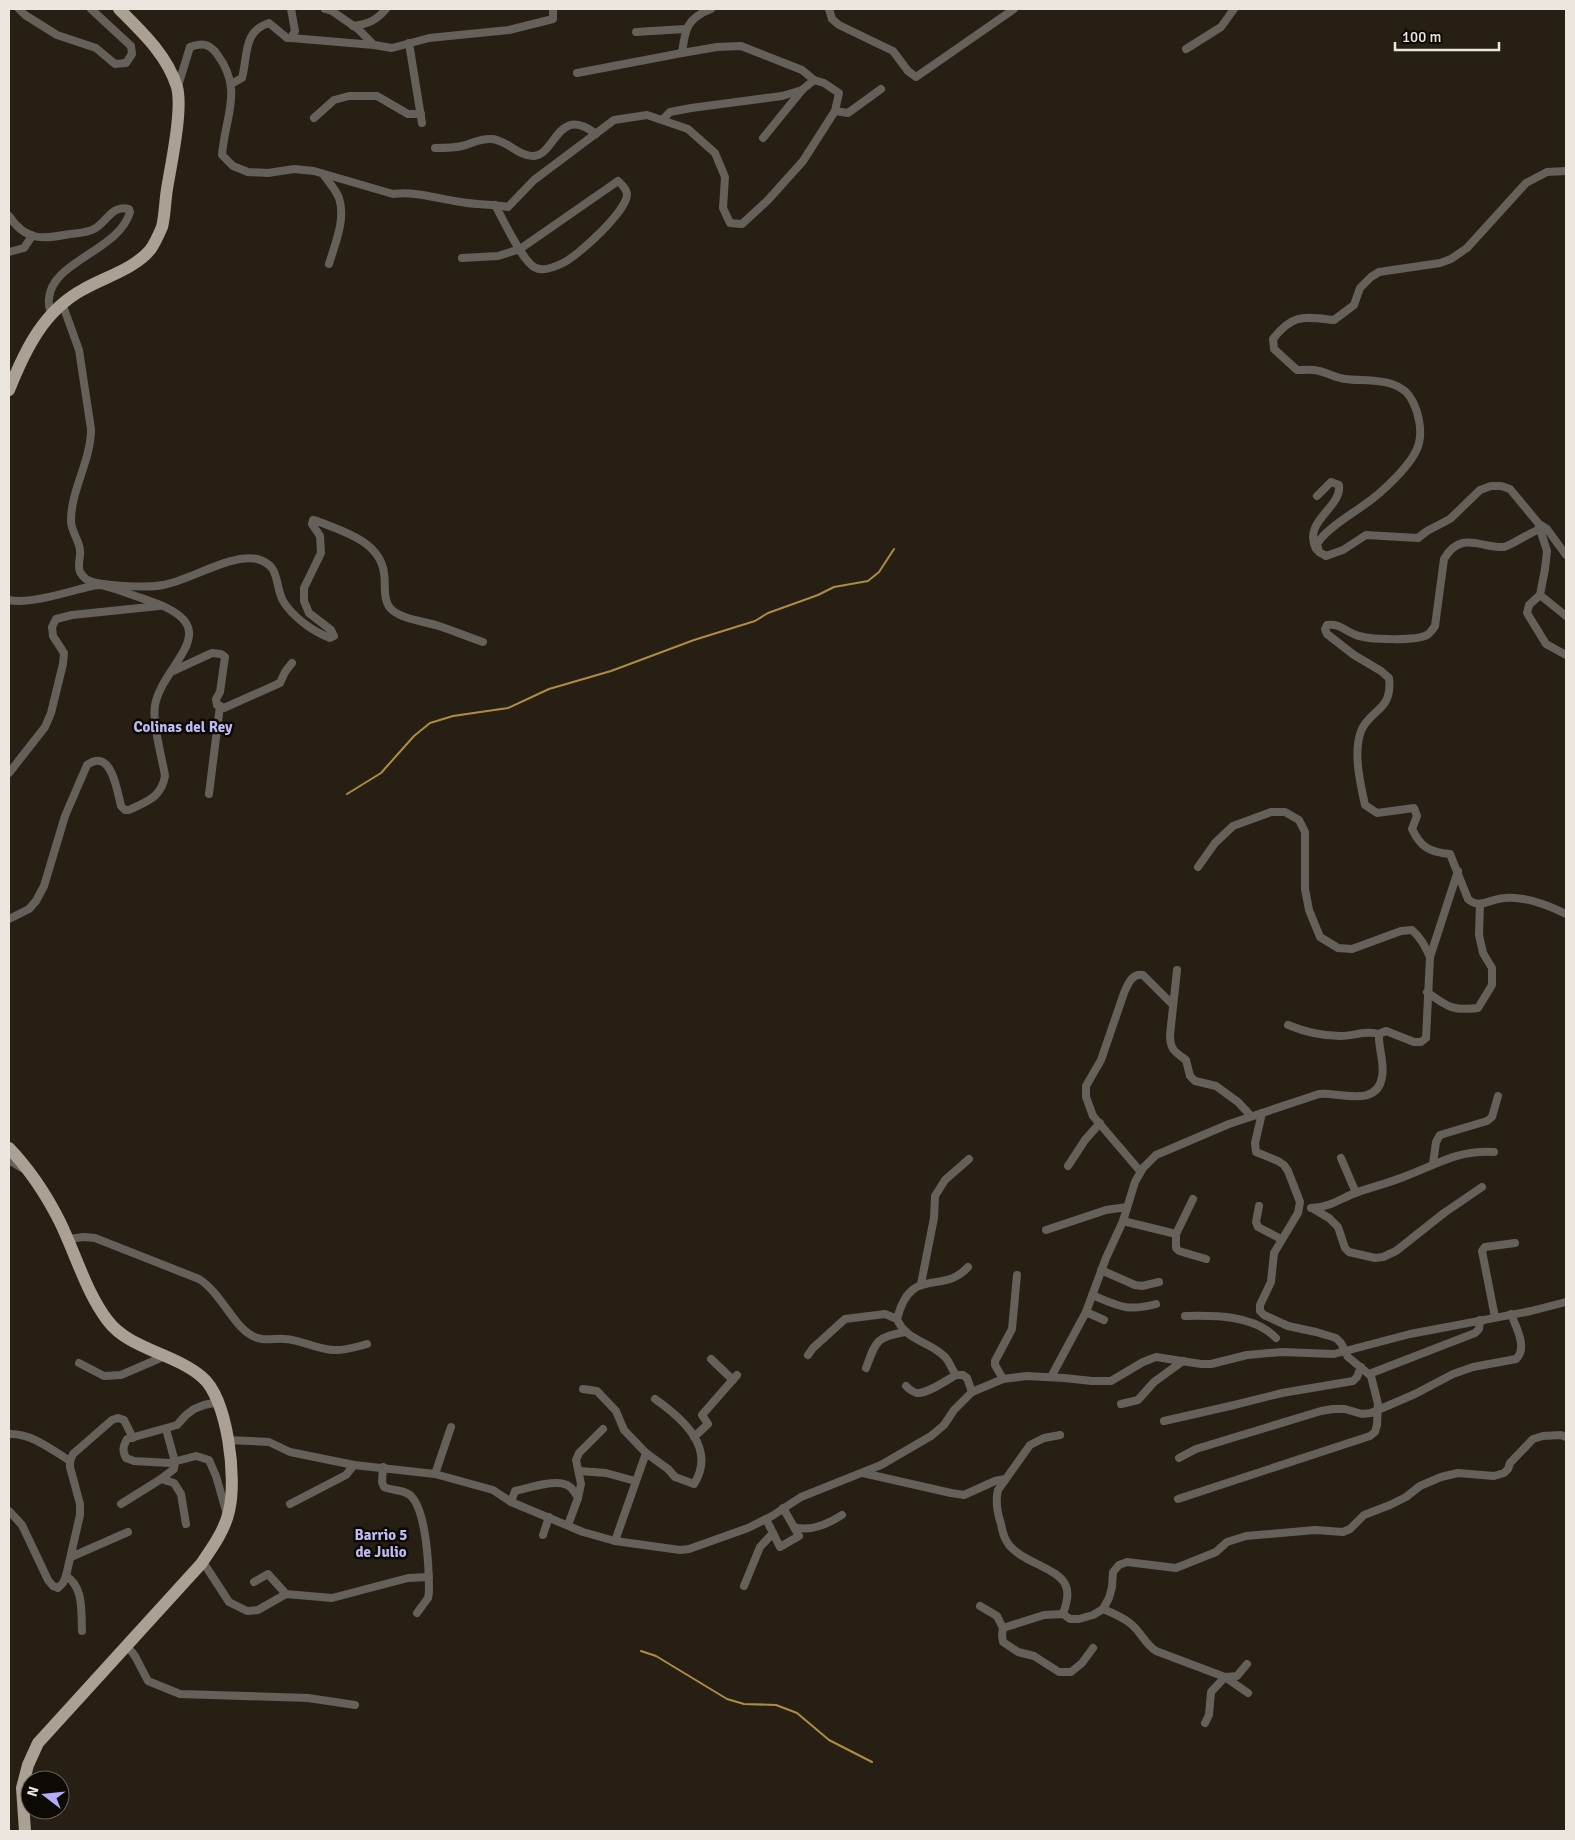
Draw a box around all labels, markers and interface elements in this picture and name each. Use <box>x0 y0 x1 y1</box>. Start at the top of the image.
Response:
scale bar <box>1395 20 1499 52</box>
text: 100 m <box>1402 28 1442 46</box>
district label: Colinas del Rey <box>133 718 233 736</box>
district label: Barrio 5 de Julio <box>355 1526 407 1561</box>
north arrow <box>20 1770 70 1820</box>
text: N <box>23 1785 42 1799</box>

